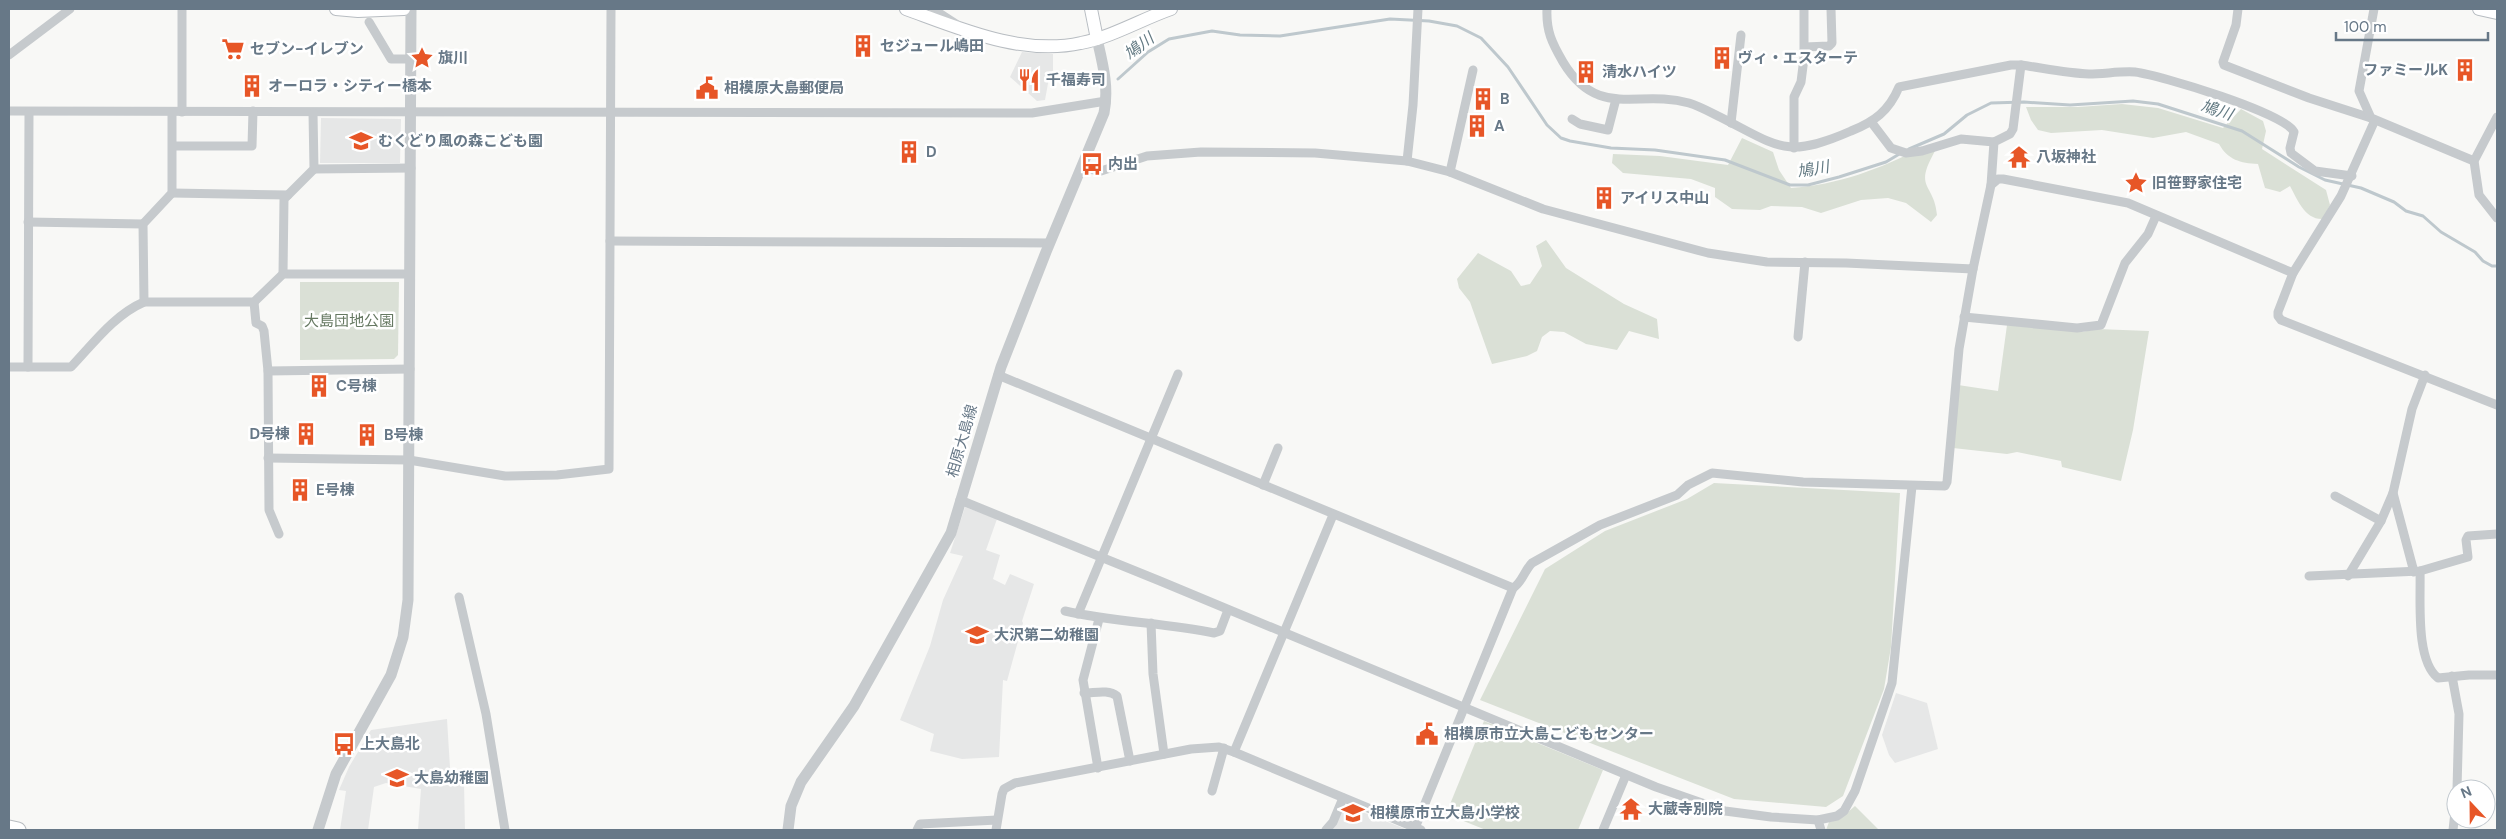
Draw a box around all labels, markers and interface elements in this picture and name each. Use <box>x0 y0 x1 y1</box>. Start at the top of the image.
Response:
scale bar <box>2336 10 2488 42</box>
text: 100 m <box>2344 17 2387 37</box>
water label: 鳩川 <box>1120 27 1160 64</box>
building icon: セジュール嶋田 <box>850 33 876 59</box>
supermarket icon: セブン-イレブン <box>220 36 246 62</box>
place label: セジュール嶋田 <box>880 36 984 56</box>
place label: セブン-イレブン <box>250 39 364 59</box>
place icon: 旗川 <box>409 45 435 71</box>
building icon: ヴィ・エスターテ <box>1709 45 1735 71</box>
place label: 旗川 <box>438 48 468 68</box>
place label: ヴィ・エスターテ <box>1738 48 1858 68</box>
building icon: ファミールK <box>2452 57 2478 83</box>
building icon: 清水ハイツ <box>1573 59 1599 85</box>
place label: ファミールK <box>2363 60 2448 80</box>
place label: 清水ハイツ <box>1602 62 1677 82</box>
restaurant icon: 千福寿司 <box>1016 67 1042 93</box>
place label: 千福寿司 <box>1046 70 1106 90</box>
building icon: オーロラ・シティー橋本 <box>239 73 265 99</box>
public building icon: 相模原大島郵便局 <box>694 75 720 101</box>
place label: オーロラ・シティー橋本 <box>268 76 432 96</box>
place label: 相模原大島郵便局 <box>724 78 844 98</box>
building icon: B <box>1470 86 1496 112</box>
place label: B <box>1500 89 1510 109</box>
water label: 鳩川 <box>2199 95 2237 126</box>
building icon: A <box>1464 113 1490 139</box>
place label: A <box>1494 116 1505 136</box>
school or university icon: むくどり風の森こども園 <box>348 128 374 154</box>
place label: むくどり風の森こども園 <box>378 131 543 151</box>
building icon: D <box>896 139 922 165</box>
place label: D <box>926 142 937 162</box>
temple icon: 八坂神社 <box>2006 144 2032 170</box>
place label: 八坂神社 <box>2036 147 2096 167</box>
bus stop icon: 内出 <box>1079 151 1105 177</box>
place label: 内出 <box>1108 154 1138 174</box>
water label: 鳩川 <box>1795 156 1833 182</box>
place icon: 旧笹野家住宅 <box>2123 170 2149 196</box>
place label: 旧笹野家住宅 <box>2152 173 2242 193</box>
building icon: アイリス中山 <box>1591 185 1617 211</box>
place label: アイリス中山 <box>1620 188 1709 208</box>
park label: 大島団地公園 <box>304 311 394 331</box>
building icon: C号棟 <box>306 373 332 399</box>
place label: C号棟 <box>336 376 377 396</box>
street label: 相原大島線 <box>942 402 982 480</box>
building icon: D号棟 <box>293 421 319 447</box>
building icon: B号棟 <box>354 422 380 448</box>
place label: D号棟 <box>249 424 290 444</box>
place label: B号棟 <box>384 425 424 445</box>
building icon: E号棟 <box>287 477 313 503</box>
place label: E号棟 <box>316 480 355 500</box>
school or university icon: 大沢第二幼稚園 <box>964 622 990 648</box>
place label: 大沢第二幼稚園 <box>994 625 1099 645</box>
public building icon: 相模原市立大島こどもセンター <box>1414 721 1440 747</box>
place label: 相模原市立大島こどもセンター <box>1444 724 1654 744</box>
bus stop icon: 上大島北 <box>331 731 357 757</box>
place label: 上大島北 <box>360 734 420 754</box>
school or university icon: 大島幼稚園 <box>384 765 410 791</box>
place label: 大島幼稚園 <box>414 768 489 788</box>
north arrow <box>2446 779 2496 829</box>
text: N <box>2458 782 2474 802</box>
temple icon: 大蔵寺別院 <box>1618 796 1644 822</box>
place label: 大蔵寺別院 <box>1648 799 1723 819</box>
school or university icon: 相模原市立大島小学校 <box>1340 800 1366 826</box>
place label: 相模原市立大島小学校 <box>1370 803 1520 823</box>

